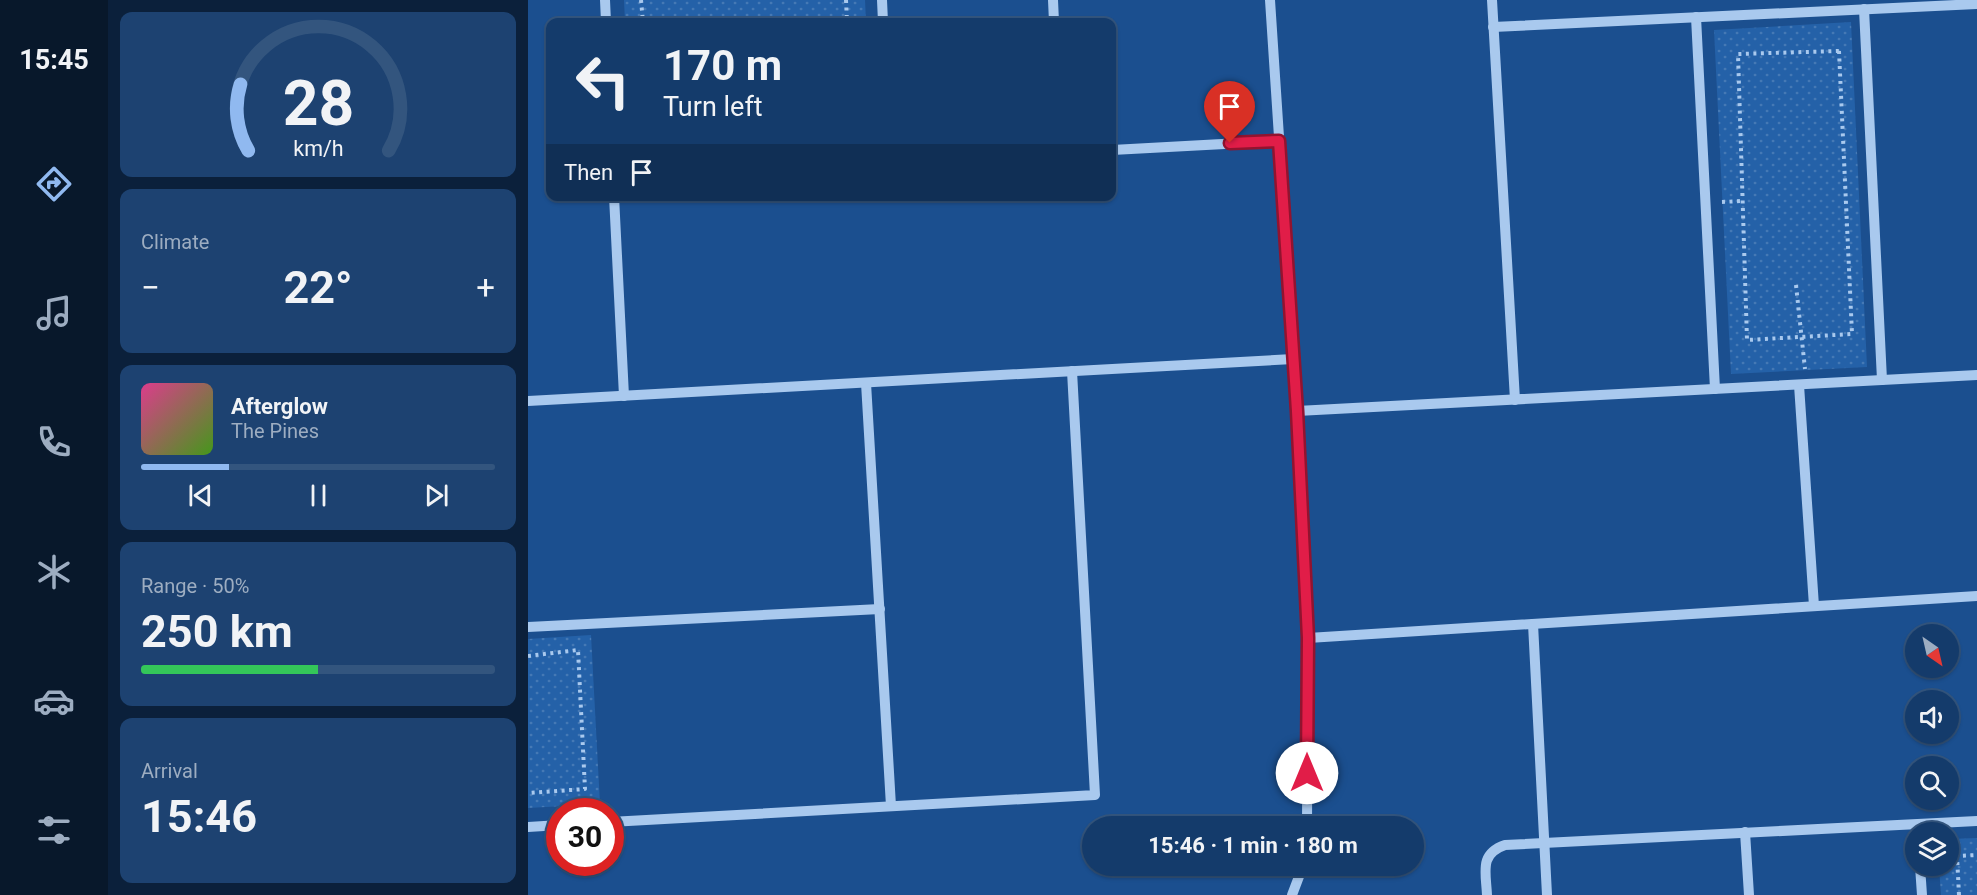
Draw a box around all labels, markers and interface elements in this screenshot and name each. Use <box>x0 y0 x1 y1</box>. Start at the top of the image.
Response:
text: 170 m <box>663 41 782 90</box>
icon: left <box>564 42 642 120</box>
text: 15:45 <box>19 44 89 76</box>
text: 28 <box>282 67 354 140</box>
pin <box>1204 81 1255 143</box>
icon: arrive <box>1213 90 1246 123</box>
text: Turn left <box>663 91 763 123</box>
text: km/h <box>293 137 343 162</box>
icon: arrive <box>625 156 658 189</box>
text: Then <box>564 160 613 185</box>
icon: directions <box>33 163 75 205</box>
text: Climate <box>141 230 209 254</box>
text: 22° <box>283 261 353 314</box>
text: − <box>141 268 160 307</box>
text: + <box>476 268 495 307</box>
icon: music <box>33 292 75 334</box>
text: Afterglow <box>231 394 328 419</box>
text: The Pines <box>231 419 319 443</box>
icon: phone <box>33 421 75 463</box>
icon: previous <box>184 479 217 512</box>
icon: pause <box>302 479 335 512</box>
icon: next <box>420 479 453 512</box>
icon: climate <box>33 551 75 593</box>
text: Range · 50% <box>141 574 249 598</box>
text: 250 km <box>141 605 293 658</box>
north arrow <box>1905 624 1959 678</box>
map controls <box>1905 624 1959 876</box>
icon: car <box>33 680 75 722</box>
button: sound <box>1905 690 1959 744</box>
position arrow <box>1275 741 1339 805</box>
button: search <box>1905 756 1959 810</box>
text: Arrival <box>141 759 198 783</box>
text: 15:46 <box>141 790 257 843</box>
speed limit sign: 30 <box>546 798 624 876</box>
icon: filters <box>33 809 75 851</box>
button: layers <box>1905 822 1959 876</box>
text: 15:46 · 1 min · 180 m <box>1148 833 1358 858</box>

